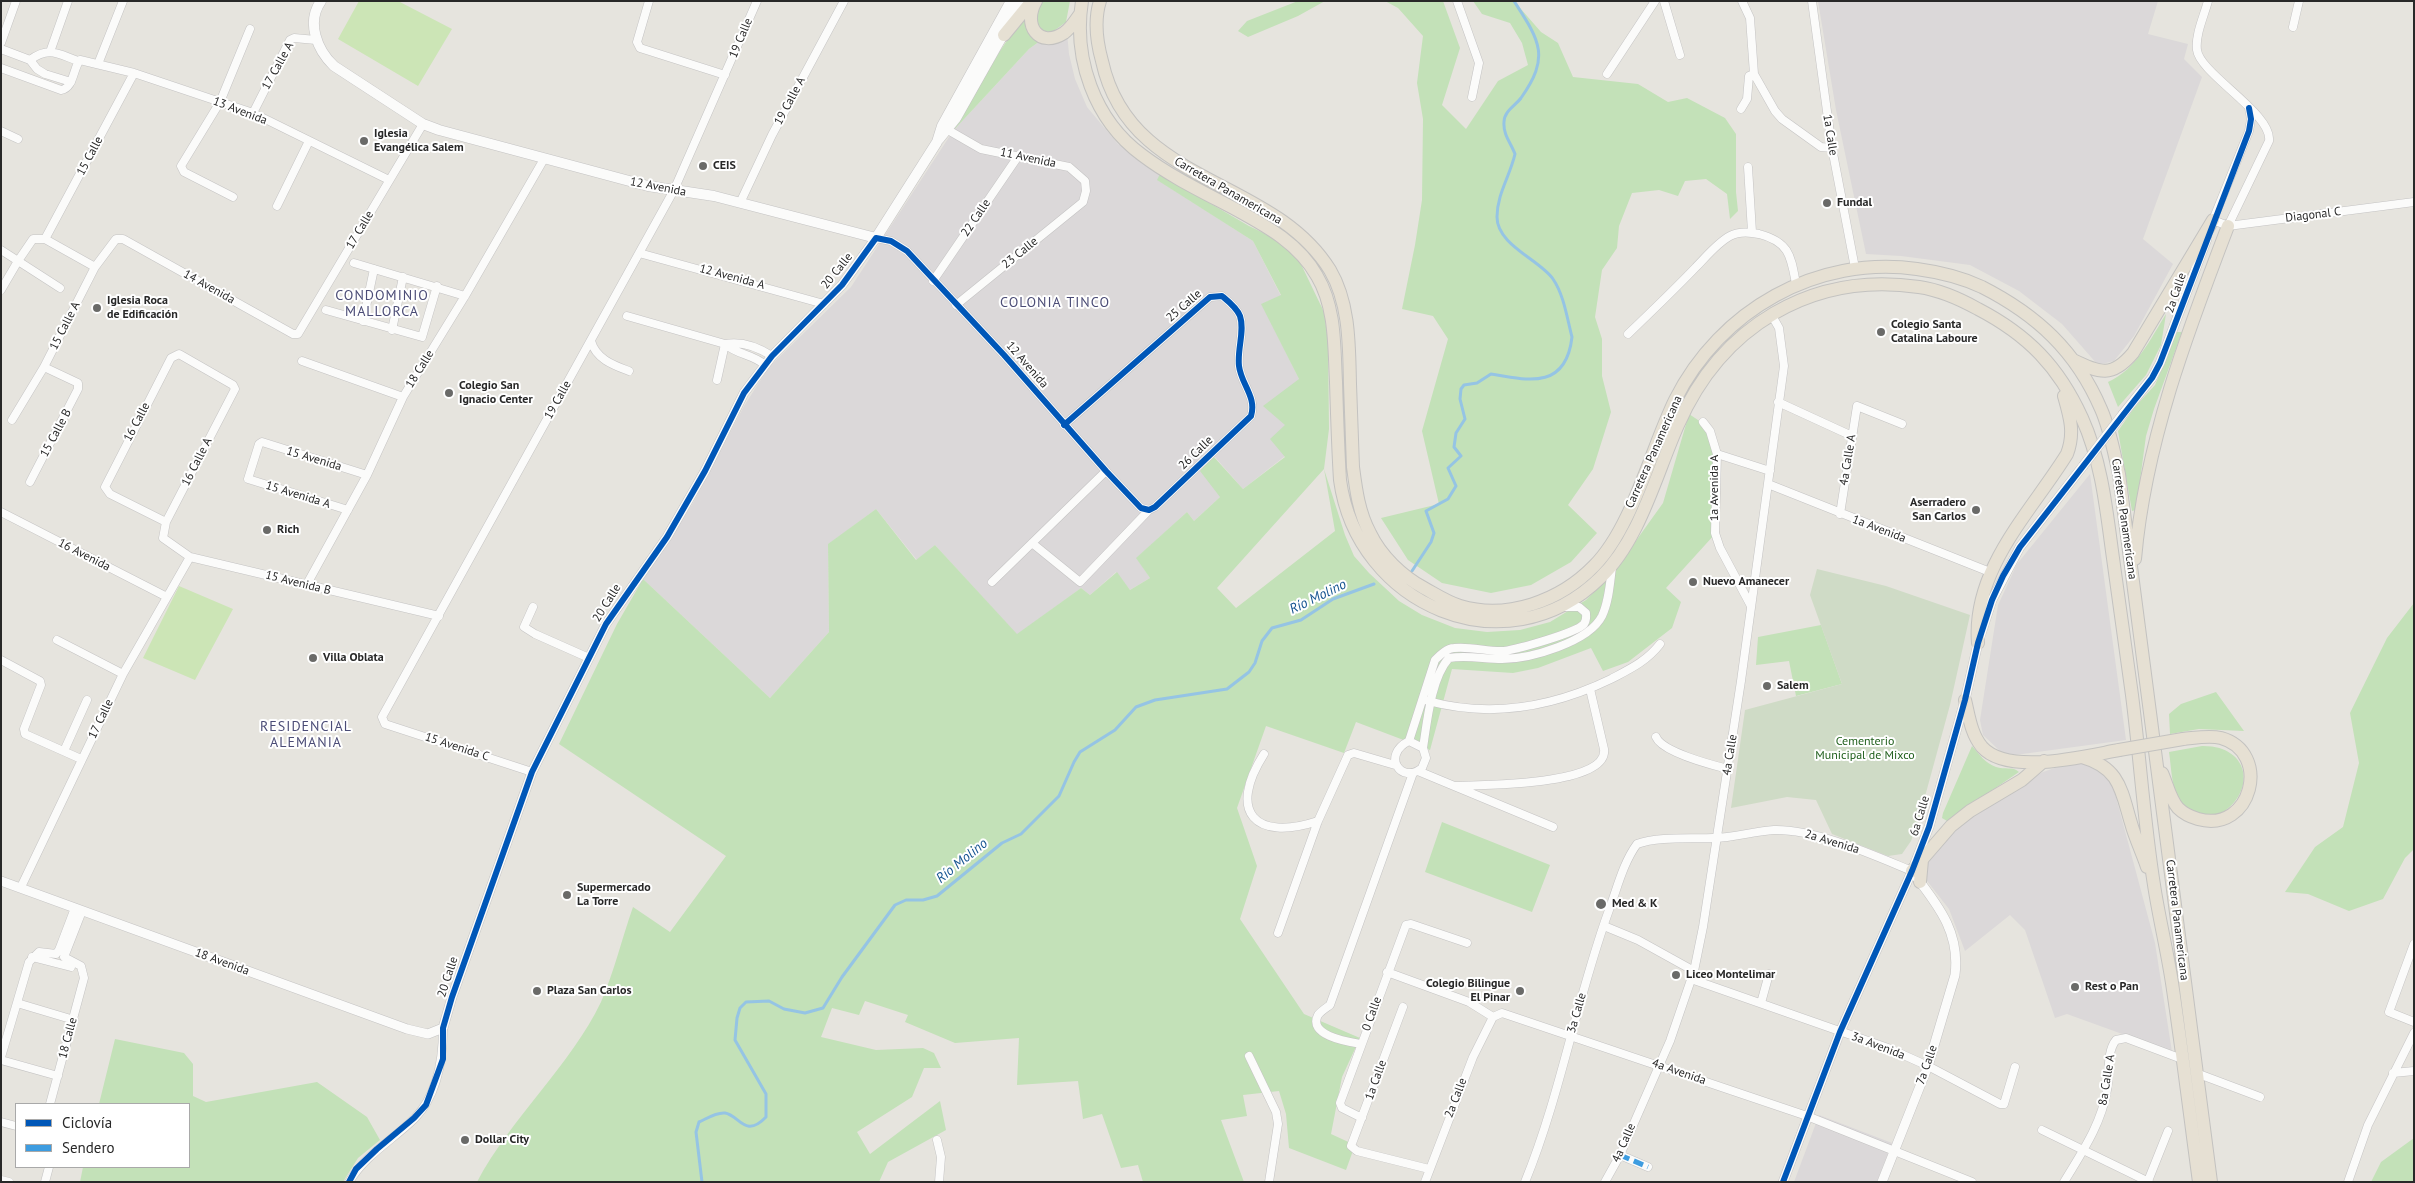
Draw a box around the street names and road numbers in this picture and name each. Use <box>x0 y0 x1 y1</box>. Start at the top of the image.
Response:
street label: 19 Calle <box>726 16 756 60</box>
street label: 17 Calle A <box>259 40 297 92</box>
street label: 19 Calle A <box>771 75 809 127</box>
street label: 13 Avenida <box>211 94 269 128</box>
street label: 1a Calle <box>1820 113 1840 157</box>
street label: 15 Calle <box>74 134 106 178</box>
street label: 11 Avenida <box>999 145 1057 171</box>
street label: Carretera Panamericana <box>1172 154 1284 228</box>
street label: 12 Avenida <box>629 175 687 199</box>
street label: 22 Calle <box>958 197 994 239</box>
street label: Diagonal C <box>2284 204 2342 226</box>
street label: 17 Calle <box>343 208 377 252</box>
street label: 23 Calle <box>999 234 1041 272</box>
street label: 20 Calle <box>818 250 856 292</box>
street label: 12 Avenida A <box>698 261 766 293</box>
street label: 14 Avenida <box>181 267 237 307</box>
street label: 2a Calle <box>2162 271 2190 315</box>
street label: 25 Calle <box>1163 287 1205 325</box>
street label: 15 Calle A <box>47 299 83 353</box>
street label: 12 Avenida <box>1003 339 1051 391</box>
street label: 18 Calle <box>403 347 437 391</box>
street label: 19 Calle <box>542 378 574 422</box>
street label: Carretera Panamericana <box>1623 393 1685 511</box>
street label: 16 Calle <box>121 400 153 444</box>
street label: 15 Calle B <box>37 407 75 459</box>
street label: 26 Calle <box>1176 433 1216 473</box>
street label: 4a Calle A <box>1837 433 1859 487</box>
street label: 16 Calle A <box>179 435 215 489</box>
street label: 15 Avenida <box>285 444 343 474</box>
street label: 1a Avenida A <box>1708 455 1722 521</box>
street label: Carretera Panamericana <box>2108 458 2140 580</box>
street label: 15 Avenida A <box>264 478 332 512</box>
street label: 1a Avenida <box>1850 512 1908 546</box>
street label: 16 Avenida <box>55 536 113 574</box>
street label: 15 Avenida B <box>264 568 332 598</box>
street label: 20 Calle <box>590 581 624 625</box>
street label: 17 Calle <box>85 697 117 741</box>
street label: 15 Avenida C <box>423 730 491 764</box>
street label: 4a Calle <box>1720 733 1740 777</box>
street label: 6a Calle <box>1907 794 1933 838</box>
street label: 2a Avenida <box>1803 827 1861 857</box>
street label: Carretera Panamericana <box>2162 859 2192 981</box>
street label: 18 Avenida <box>193 946 251 978</box>
street label: 20 Calle <box>435 955 461 999</box>
street label: 3a Calle <box>1564 991 1590 1035</box>
street label: 0 Calle <box>1359 995 1385 1033</box>
street label: 18 Calle <box>56 1016 80 1060</box>
street label: 3a Avenida <box>1849 1029 1907 1063</box>
street label: 7a Calle <box>1914 1043 1940 1087</box>
street label: 8a Calle A <box>2096 1053 2118 1107</box>
street label: 4a Avenida <box>1650 1056 1708 1088</box>
street label: 1a Calle <box>1362 1058 1390 1102</box>
street label: 2a Calle <box>1442 1076 1470 1120</box>
street label: 4a Calle <box>1609 1121 1639 1165</box>

